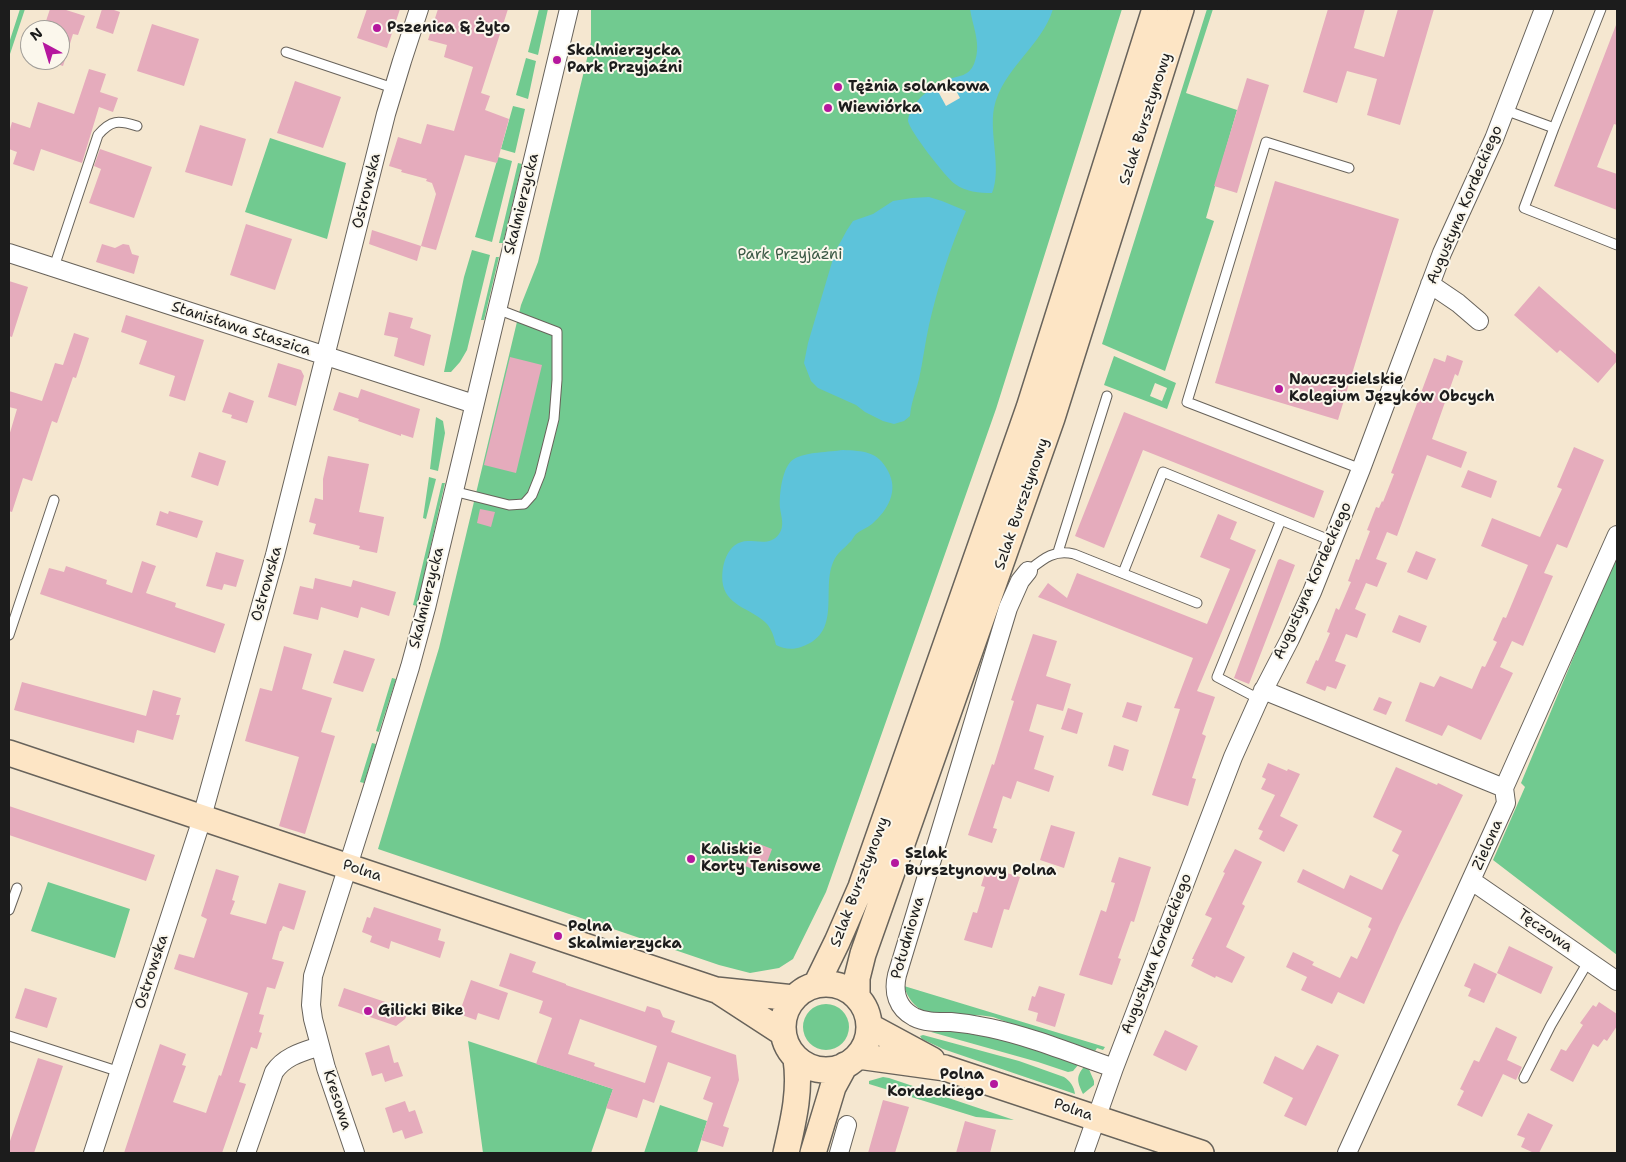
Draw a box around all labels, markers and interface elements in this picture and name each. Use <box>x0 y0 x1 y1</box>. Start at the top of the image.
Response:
place label: Pszenica & Żyto <box>387 19 510 37</box>
north arrow <box>20 20 70 70</box>
marker: Pszenica & Żyto <box>371 22 383 34</box>
text: N <box>26 24 46 45</box>
place label: Skalmierzycka Park Przyjaźni <box>567 42 682 77</box>
street label: Szlak Bursztynowy <box>1116 50 1176 188</box>
marker: Skalmierzycka Park Przyjaźni <box>551 54 563 66</box>
place label: Tężnia solankowa <box>848 78 989 96</box>
marker: Tężnia solankowa <box>832 81 844 93</box>
place label: Wiewiórka <box>838 99 922 117</box>
marker: Wiewiórka <box>822 102 834 114</box>
street label: Augustyna Kordeckiego <box>1423 123 1507 287</box>
street label: Skalmierzycka <box>501 151 543 257</box>
street label: Ostrowska <box>349 152 385 230</box>
park label: Park Przyjaźni <box>738 246 842 264</box>
street label: Stanisława Staszica <box>169 298 313 360</box>
place label: Nauczycielskie Kolegium Języków Obcych <box>1289 371 1494 406</box>
marker: Nauczycielskie Kolegium Języków Obcych <box>1273 383 1285 395</box>
street label: Szlak Bursztynowy <box>991 436 1053 572</box>
street label: Augustyna Kordeckiego <box>1270 499 1356 663</box>
street label: Ostrowska <box>248 545 286 623</box>
street label: Skalmierzycka <box>406 545 448 651</box>
street label: Szlak Bursztynowy <box>827 814 893 950</box>
street label: Zielona <box>1469 817 1507 873</box>
place label: Kaliskie Korty Tenisowe <box>701 841 821 876</box>
place label: Szlak Bursztynowy Polna <box>905 845 1056 880</box>
marker: Kaliskie Korty Tenisowe <box>685 853 697 865</box>
street label: Polna <box>340 856 384 886</box>
marker: Szlak Bursztynowy Polna <box>889 857 901 869</box>
street label: Augustyna Kordeckiego <box>1118 871 1196 1037</box>
street label: Południowa <box>888 895 928 981</box>
street label: Tęczowa <box>1514 906 1576 956</box>
place label: Polna Skalmierzycka <box>568 918 682 953</box>
marker: Polna Skalmierzycka <box>552 930 564 942</box>
street label: Ostrowska <box>132 933 172 1011</box>
place label: Gilicki Bike <box>378 1002 464 1020</box>
marker: Gilicki Bike <box>362 1005 374 1017</box>
place label: Polna Kordeckiego <box>887 1066 984 1101</box>
street label: Kresowa <box>319 1068 355 1132</box>
marker: Polna Kordeckiego <box>988 1078 1000 1090</box>
street label: Polna <box>1051 1095 1095 1125</box>

